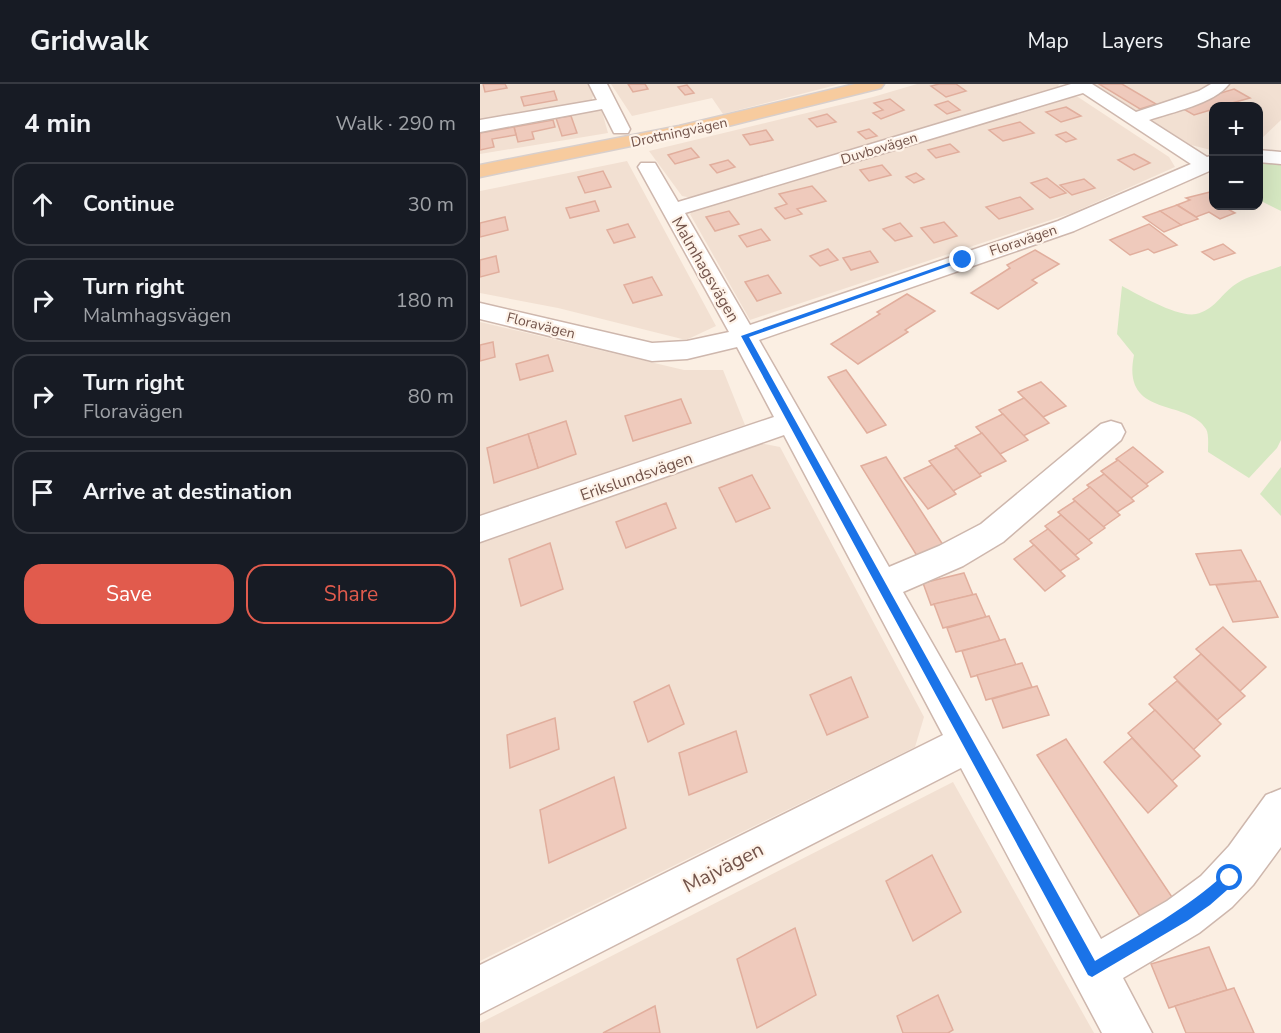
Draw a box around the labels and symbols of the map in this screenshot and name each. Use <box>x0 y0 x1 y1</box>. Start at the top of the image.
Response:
street label: Drottningvägen <box>629 113 729 152</box>
street label: Duvbovägen <box>838 128 920 169</box>
street label: Malmhagsvägen <box>666 213 744 326</box>
street label: Floravägen <box>987 220 1059 261</box>
route end <box>949 246 975 272</box>
street label: Floravägen <box>505 308 577 343</box>
street label: Erikslundsvägen <box>577 447 695 506</box>
street label: Majvägen <box>678 836 768 899</box>
route start <box>1216 864 1242 890</box>

